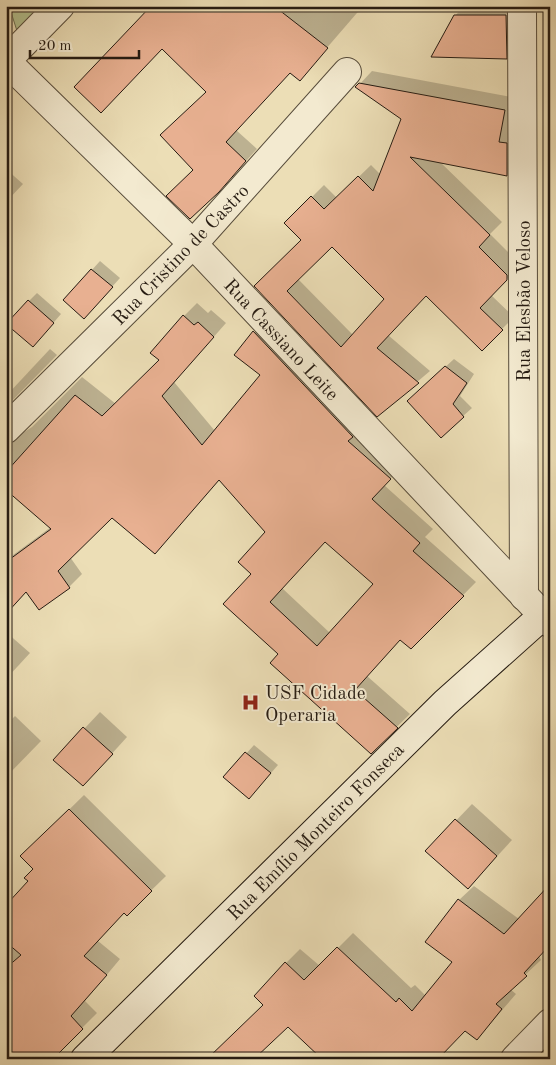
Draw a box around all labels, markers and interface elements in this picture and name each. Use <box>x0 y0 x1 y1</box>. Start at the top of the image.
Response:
scale bar <box>30 28 139 60</box>
text: 20 m <box>38 39 72 54</box>
street label: Rua Cristino de Castro <box>110 182 254 330</box>
street label: Rua Elesbão Veloso <box>516 220 535 382</box>
street label: Rua Cassiano Leite <box>219 276 341 405</box>
place label: USF Cidade Operaria <box>265 685 366 726</box>
hospital icon: USF Cidade Operaria <box>241 693 261 713</box>
street label: Rua Emílio Monteiro Fonseca <box>225 740 409 925</box>

